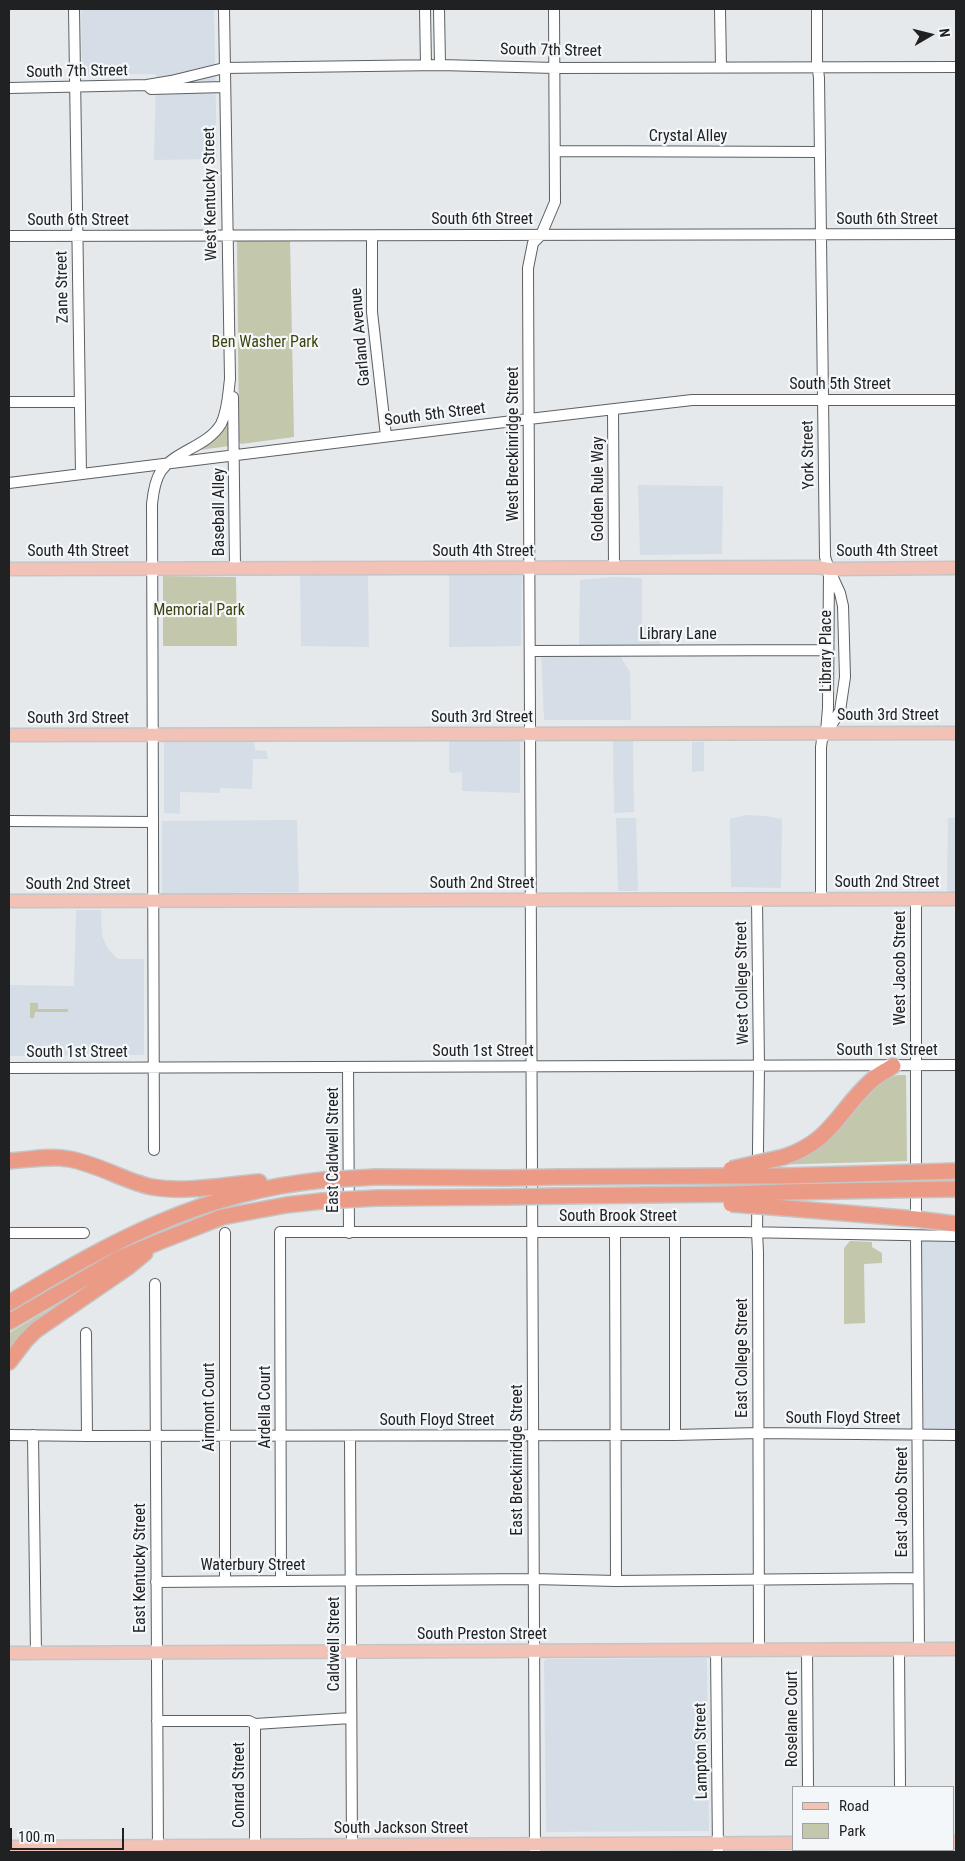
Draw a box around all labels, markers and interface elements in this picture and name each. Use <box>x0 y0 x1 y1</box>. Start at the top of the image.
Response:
north arrow <box>905 10 955 60</box>
text: N <box>936 28 953 38</box>
street label: South 7th Street <box>500 41 602 61</box>
street label: South 7th Street <box>26 62 128 82</box>
street label: West Kentucky Street <box>200 127 222 261</box>
street label: Crystal Alley <box>649 127 727 147</box>
street label: South 6th Street <box>431 210 533 230</box>
street label: South 6th Street <box>836 210 938 230</box>
street label: South 6th Street <box>27 211 129 231</box>
street label: Zane Street <box>53 251 73 323</box>
street label: Garland Avenue <box>347 287 375 387</box>
park label: Ben Washer Park <box>212 333 318 353</box>
street label: West Breckinridge Street <box>504 366 524 522</box>
street label: South 5th Street <box>789 375 891 395</box>
street label: South 5th Street <box>383 399 487 431</box>
street label: York Street <box>799 420 819 490</box>
street label: Golden Rule Way <box>589 436 609 542</box>
street label: Baseball Alley <box>210 468 230 556</box>
street label: South 4th Street <box>27 542 129 562</box>
street label: South 4th Street <box>432 542 534 562</box>
street label: South 4th Street <box>836 542 938 562</box>
park label: Memorial Park <box>153 601 245 621</box>
street label: Library Place <box>817 610 837 692</box>
street label: Library Lane <box>639 625 717 645</box>
street label: South 3rd Street <box>837 706 939 726</box>
street label: South 3rd Street <box>431 708 533 728</box>
street label: South 3rd Street <box>27 709 129 729</box>
street label: South 2nd Street <box>835 873 939 893</box>
street label: South 2nd Street <box>430 874 534 894</box>
street label: South 2nd Street <box>26 875 130 895</box>
street label: West Jacob Street <box>891 910 911 1026</box>
street label: West College Street <box>732 921 754 1045</box>
street label: South 1st Street <box>836 1041 938 1061</box>
street label: South 1st Street <box>432 1042 534 1062</box>
street label: South 1st Street <box>26 1043 128 1063</box>
street label: East Caldwell Street <box>324 1087 344 1213</box>
street label: South Brook Street <box>559 1207 677 1227</box>
street label: East College Street <box>733 1298 753 1418</box>
street label: Airmont Court <box>200 1363 220 1451</box>
street label: Ardella Court <box>256 1366 276 1448</box>
street label: East Breckinridge Street <box>508 1384 528 1536</box>
street label: South Floyd Street <box>785 1409 901 1429</box>
street label: South Floyd Street <box>379 1411 495 1431</box>
street label: East Jacob Street <box>893 1446 913 1558</box>
street label: East Kentucky Street <box>131 1503 151 1633</box>
street label: Waterbury Street <box>200 1556 306 1576</box>
street label: Caldwell Street <box>325 1597 345 1691</box>
street label: South Preston Street <box>417 1625 547 1645</box>
street label: Roselane Court <box>783 1671 803 1767</box>
street label: Lampton Street <box>692 1702 712 1800</box>
street label: Conrad Street <box>230 1742 250 1828</box>
legend <box>792 1786 955 1851</box>
text: Road <box>839 1797 869 1815</box>
scale bar <box>12 1818 126 1850</box>
street label: South Jackson Street <box>334 1819 468 1839</box>
text: Park <box>839 1822 866 1840</box>
text: 100 m <box>18 1828 55 1846</box>

